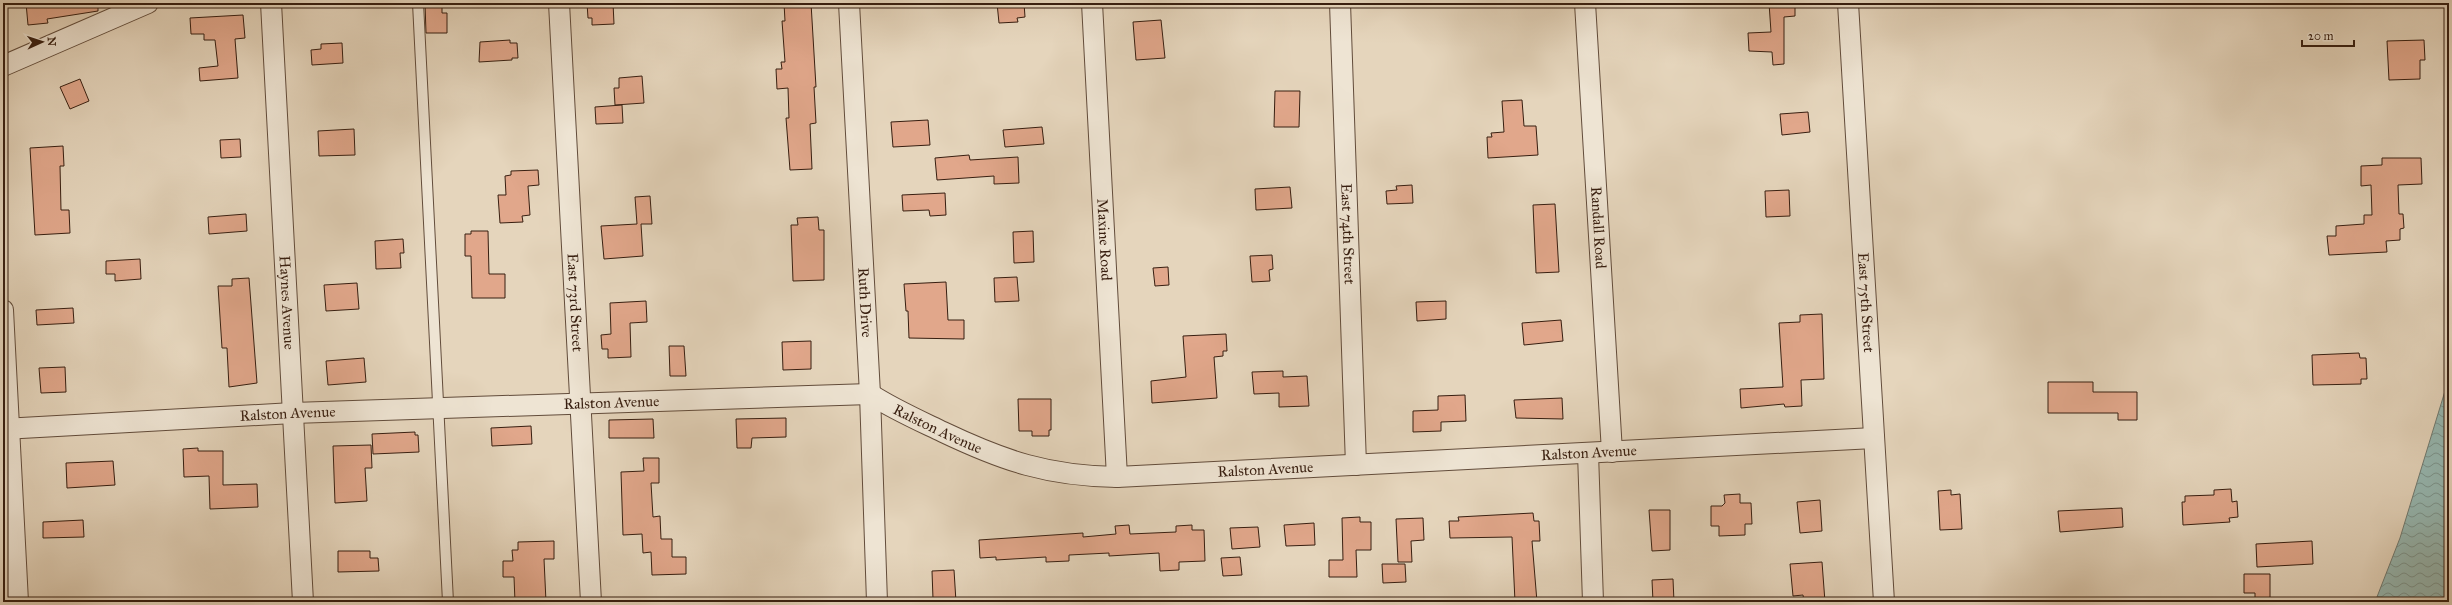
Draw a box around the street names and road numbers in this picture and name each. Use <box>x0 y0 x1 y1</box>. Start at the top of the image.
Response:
street label: East 74th Street <box>1337 183 1359 286</box>
street label: Randall Road <box>1587 186 1610 270</box>
street label: Maxine Road <box>1093 198 1116 282</box>
street label: East 75th Street <box>1854 252 1878 354</box>
street label: East 73rd Street <box>563 253 587 353</box>
street label: Haynes Avenue <box>276 255 299 350</box>
street label: Ruth Drive <box>854 267 876 338</box>
street label: Ralston Avenue <box>563 392 660 413</box>
street label: Ralston Avenue <box>890 400 985 457</box>
street label: Ralston Avenue <box>239 403 336 425</box>
street label: Ralston Avenue <box>1541 441 1637 464</box>
street label: Ralston Avenue <box>1217 458 1314 481</box>

